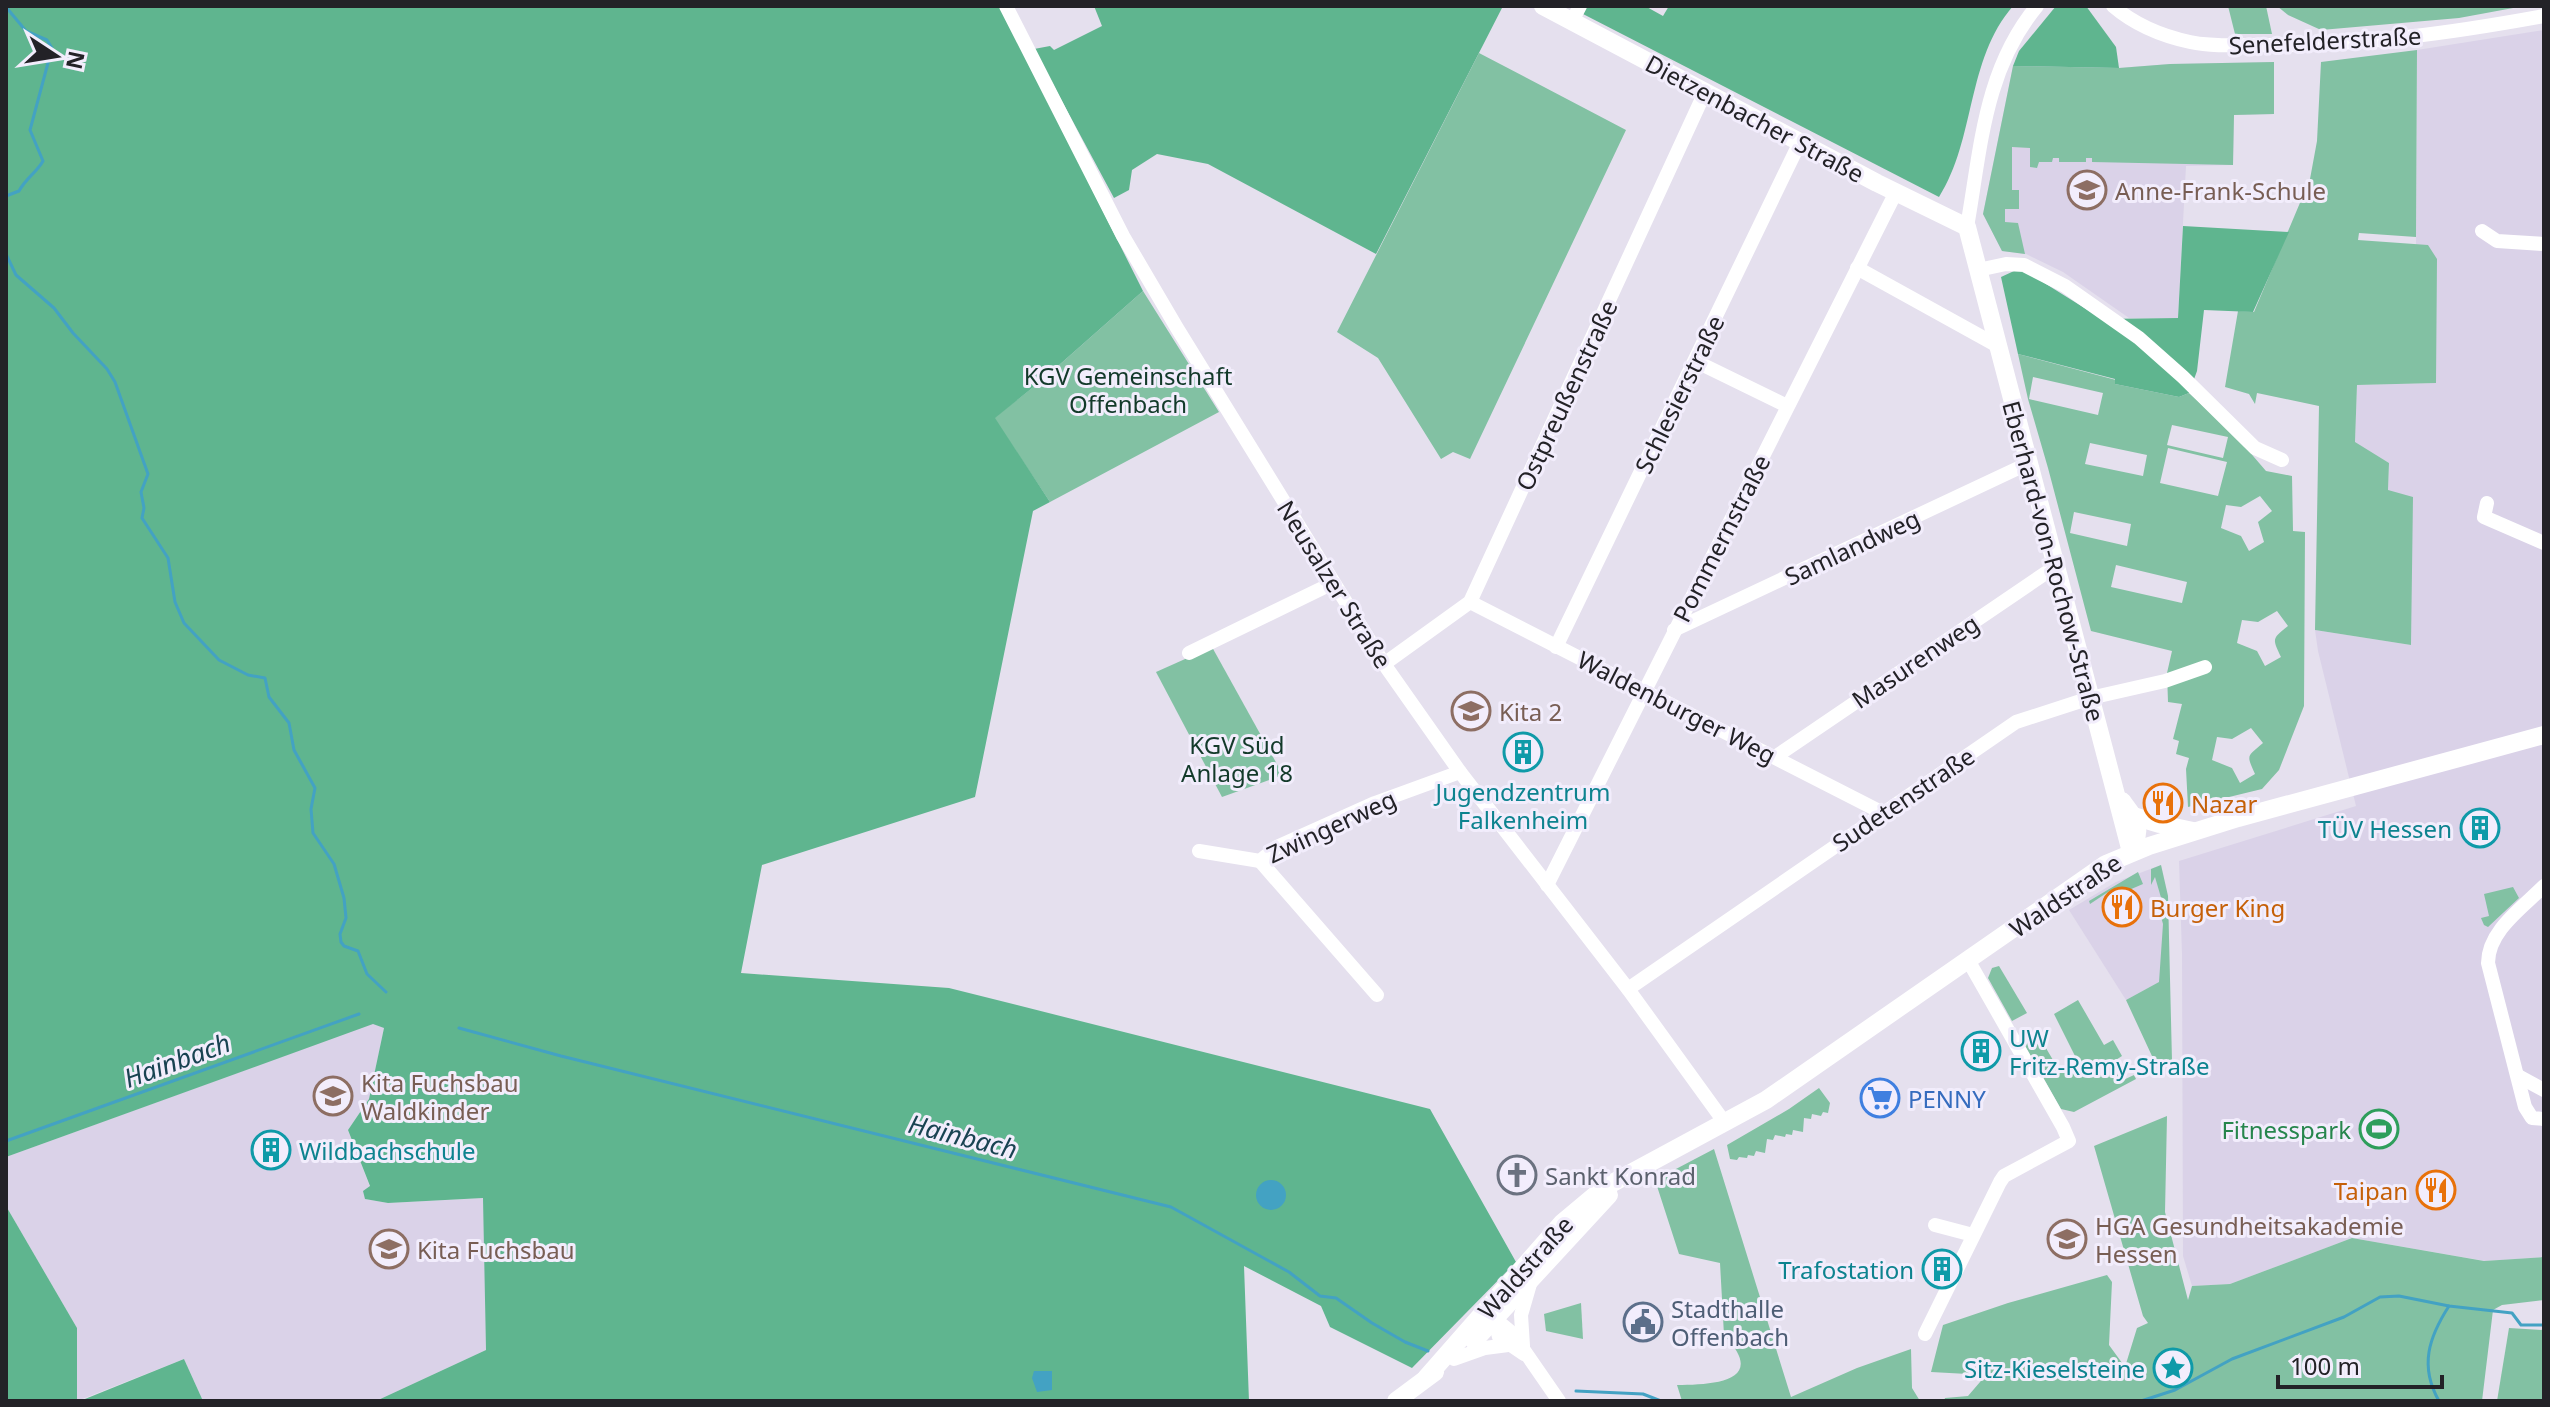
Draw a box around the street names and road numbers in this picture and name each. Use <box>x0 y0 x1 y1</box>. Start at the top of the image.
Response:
street label: Senefelderstraße <box>2228 18 2422 62</box>
street label: Dietzenbacher Straße <box>1640 46 1870 190</box>
street label: Ostpreußenstraße <box>1507 294 1625 496</box>
street label: Schlesierstraße <box>1626 309 1732 479</box>
street label: Eberhard-von-Rochow-Straße <box>1995 397 2113 725</box>
street label: Pommernstraße <box>1665 449 1777 627</box>
street label: Neusalzer Straße <box>1270 494 1400 674</box>
street label: Samlandweg <box>1779 501 1925 593</box>
street label: Masurenweg <box>1845 606 1985 716</box>
street label: Waldenburger Weg <box>1572 643 1782 771</box>
street label: Sudetenstraße <box>1825 739 1981 859</box>
street label: Zwingerweg <box>1261 782 1401 870</box>
street label: Waldstraße <box>2003 846 2127 944</box>
street label: Waldstraße <box>1470 1208 1580 1326</box>

